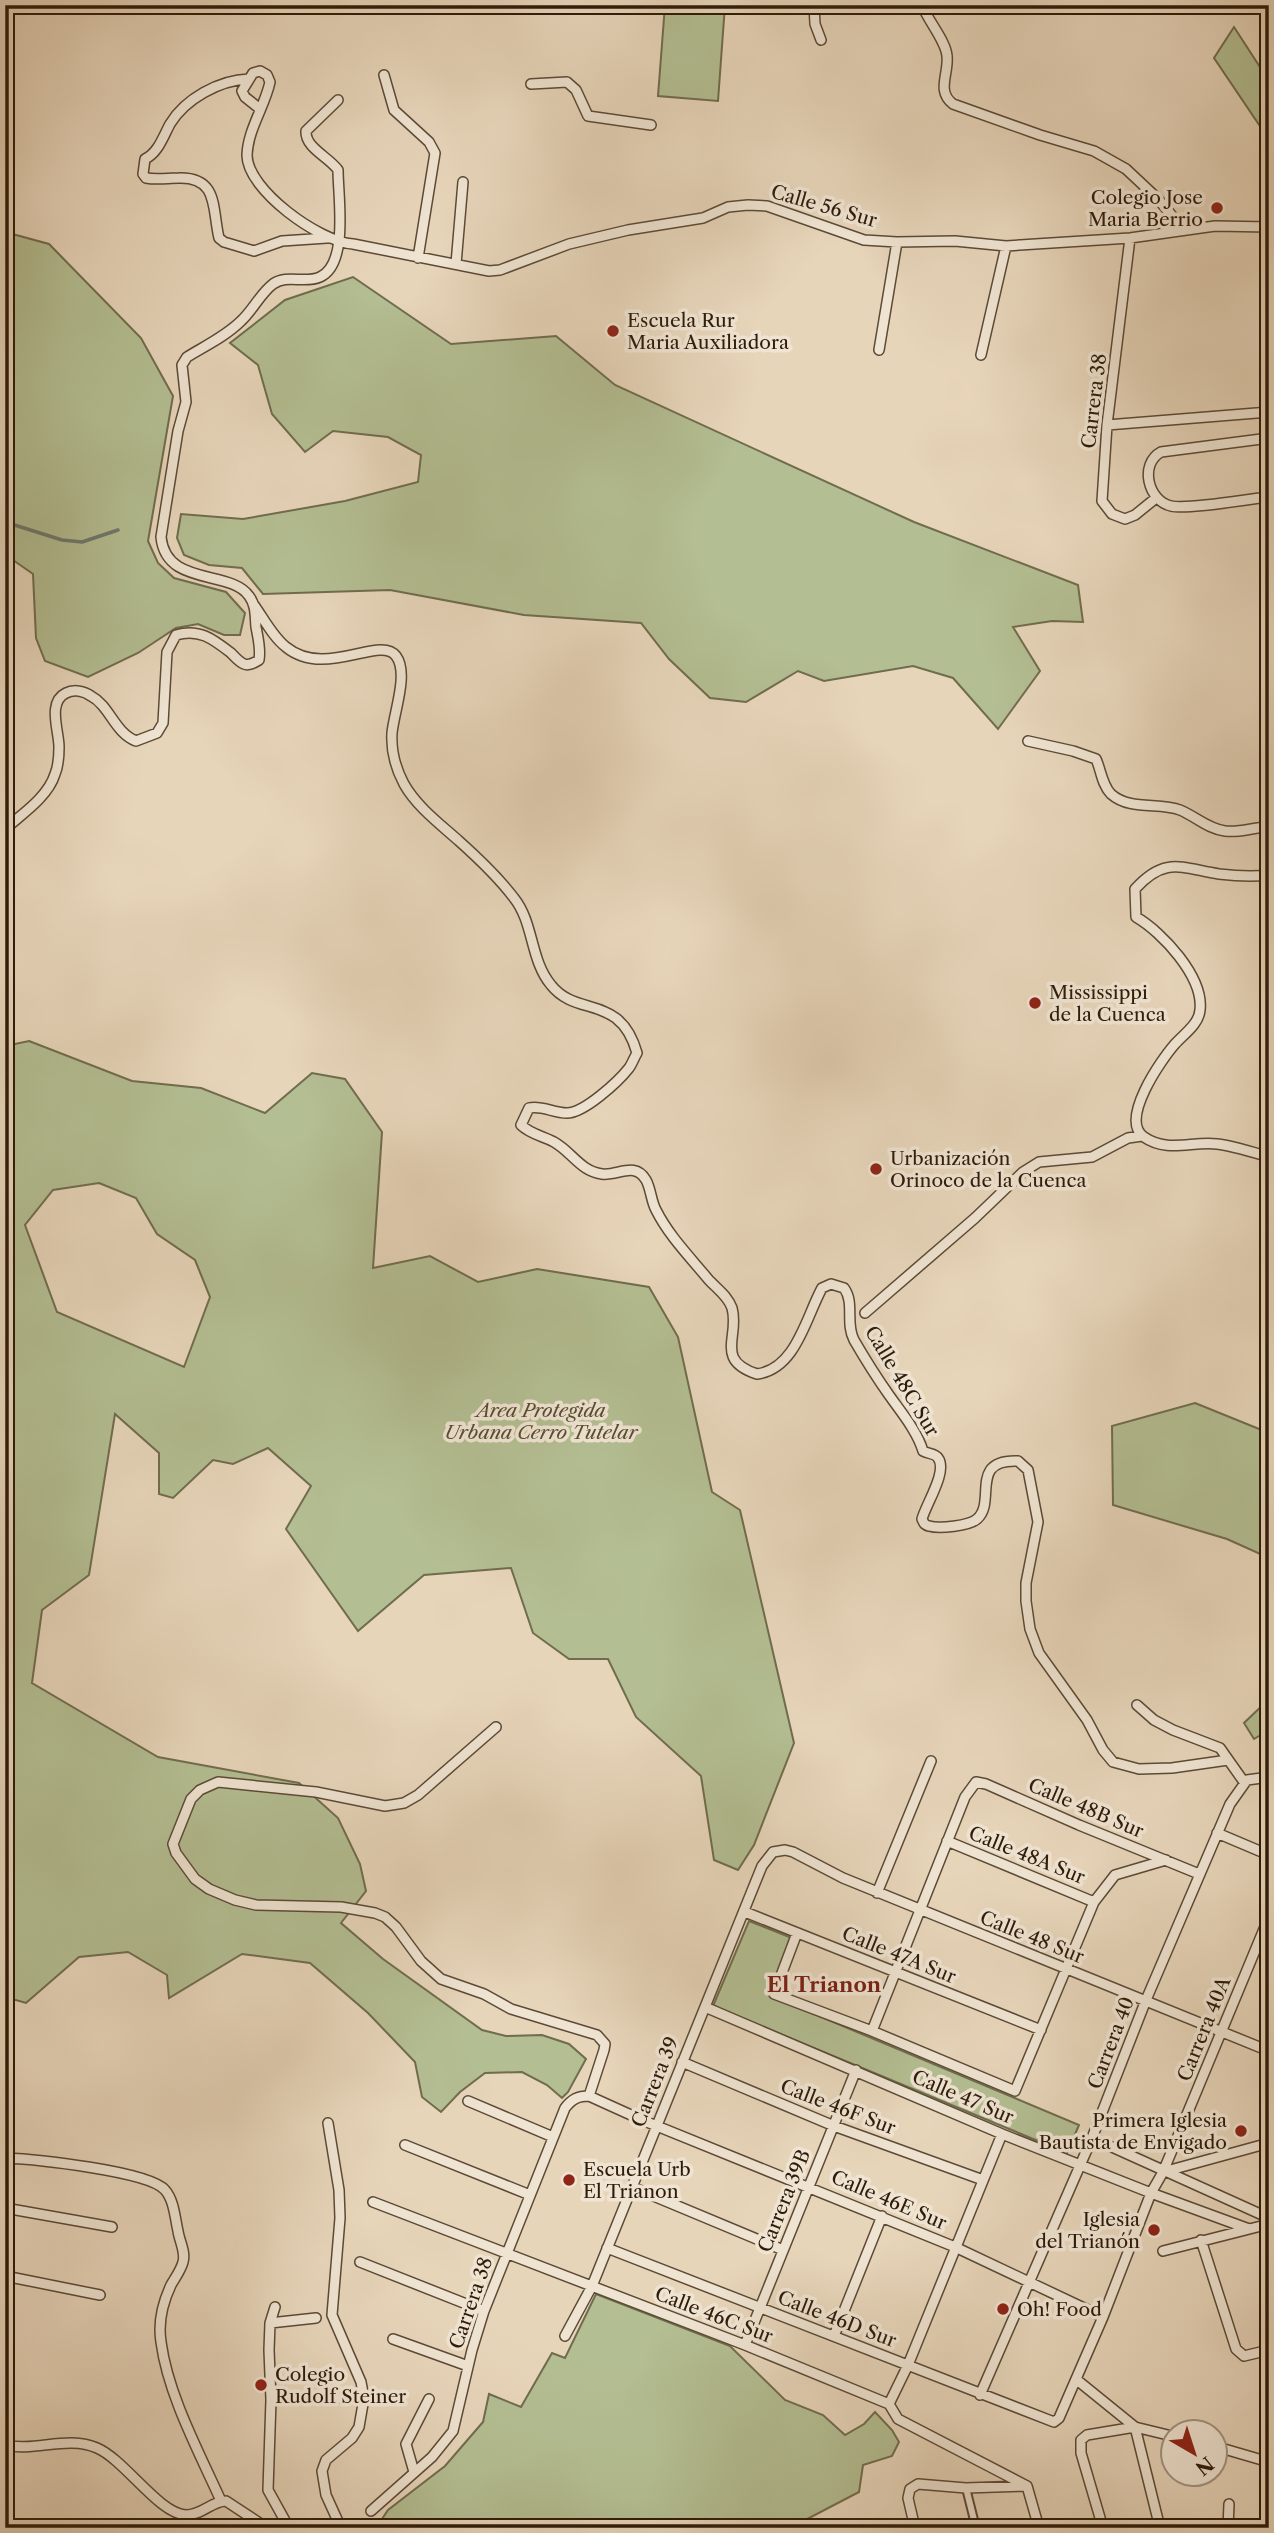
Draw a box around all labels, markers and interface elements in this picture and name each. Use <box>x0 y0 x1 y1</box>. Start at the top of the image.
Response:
street label: Calle 56 Sur <box>768 180 880 232</box>
place label: Colegio Jose Maria Berrio <box>1088 186 1203 231</box>
marker: Colegio Jose Maria Berrio <box>1209 200 1225 216</box>
place label: Escuela Rur Maria Auxiliadora <box>627 309 789 354</box>
marker: Escuela Rur Maria Auxiliadora <box>605 323 621 339</box>
street label: Carrera 38 <box>1077 352 1111 450</box>
place label: Mississippi de la Cuenca <box>1049 981 1166 1026</box>
marker: Mississippi de la Cuenca <box>1027 995 1043 1011</box>
place label: Urbanización Orinoco de la Cuenca <box>890 1147 1086 1192</box>
marker: Urbanización Orinoco de la Cuenca <box>868 1161 884 1177</box>
street label: Calle 48C Sur <box>860 1322 944 1440</box>
park label: Area Protegida Urbana Cerro Tutelar <box>444 1399 639 1444</box>
street label: Calle 48B Sur <box>1025 1773 1147 1843</box>
street label: Calle 48A Sur <box>965 1821 1089 1889</box>
street label: Calle 48 Sur <box>977 1906 1087 1968</box>
street label: Calle 47A Sur <box>839 1922 959 1988</box>
district label: El Trianon <box>767 1972 882 1997</box>
street label: Carrera 40A <box>1173 1973 1236 2085</box>
street label: Carrera 40 <box>1083 1994 1139 2092</box>
street label: Carrera 39 <box>626 2033 684 2131</box>
street label: Calle 47 Sur <box>909 2065 1017 2129</box>
street label: Calle 46F Sur <box>777 2074 899 2140</box>
place label: Primera Iglesia Bautista de Envigado <box>1039 2109 1227 2154</box>
marker: Primera Iglesia Bautista de Envigado <box>1233 2123 1249 2139</box>
street label: Carrera 39B <box>753 2146 815 2256</box>
place label: Escuela Urb El Trianon <box>583 2158 691 2203</box>
street label: Calle 46E Sur <box>828 2165 950 2235</box>
marker: Escuela Urb El Trianon <box>561 2172 577 2188</box>
place label: Iglesia del Trianón <box>1035 2208 1140 2253</box>
marker: Iglesia del Trianón <box>1146 2222 1162 2238</box>
street label: Carrera 38 <box>445 2254 497 2352</box>
street label: Calle 46C Sur <box>652 2282 776 2348</box>
street label: Calle 46D Sur <box>774 2286 900 2352</box>
place label: Oh! Food <box>1017 2298 1102 2321</box>
marker: Oh! Food <box>995 2301 1011 2317</box>
place label: Colegio Rudolf Steiner <box>275 2363 406 2408</box>
marker: Colegio Rudolf Steiner <box>253 2377 269 2393</box>
north arrow <box>1158 2418 1228 2488</box>
text: N <box>1191 2452 1218 2480</box>

